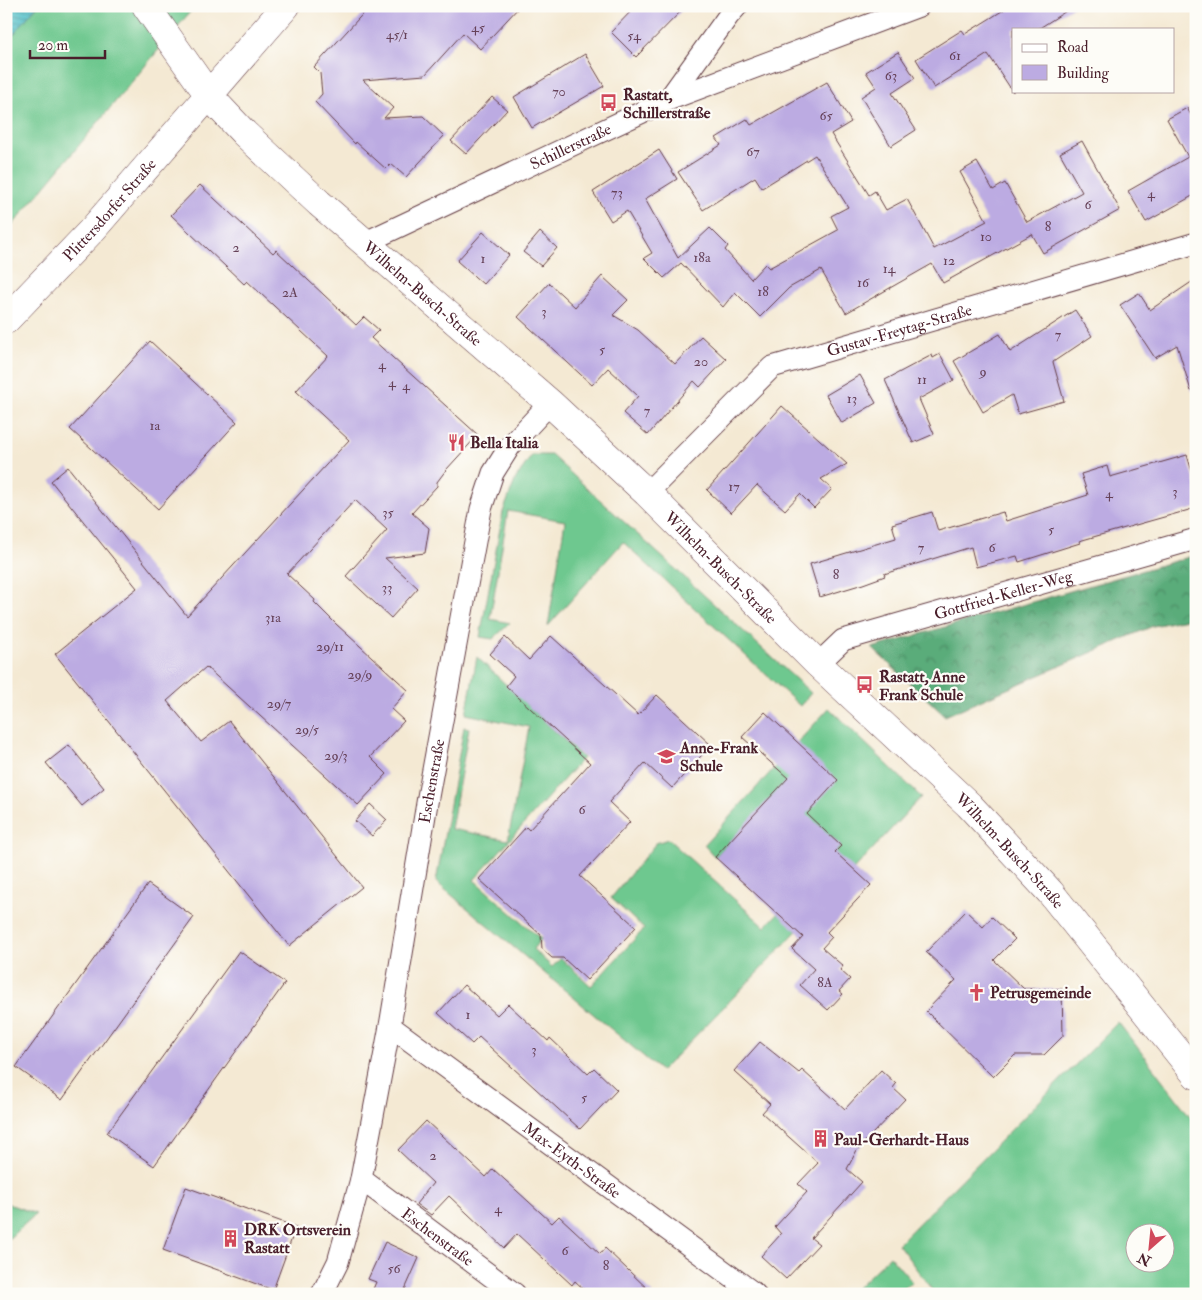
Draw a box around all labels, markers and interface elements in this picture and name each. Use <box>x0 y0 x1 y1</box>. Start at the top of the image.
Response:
house number: 45 <box>471 19 486 36</box>
house number: 45/1 <box>386 26 408 43</box>
house number: 54 <box>627 27 642 44</box>
scale bar <box>30 28 105 60</box>
legend <box>1012 28 1174 92</box>
text: 20 m <box>38 36 68 55</box>
text: Road <box>1057 38 1089 57</box>
house number: 61 <box>949 47 961 64</box>
text: Building <box>1057 64 1109 83</box>
house number: 63 <box>885 67 897 84</box>
house number: 70 <box>552 83 566 100</box>
place label: Rastatt, Schillerstraße <box>623 85 711 123</box>
bus stop icon: Rastatt, Schillerstraße <box>599 93 619 113</box>
house number: 65 <box>819 107 833 124</box>
street label: Schillerstraße <box>527 119 615 175</box>
house number: 67 <box>746 143 760 160</box>
street label: Plittersdorfer Straße <box>59 154 161 266</box>
house number: 73 <box>611 184 623 201</box>
house number: 4 <box>1147 185 1156 202</box>
house number: 6 <box>1084 196 1092 213</box>
house number: 8 <box>1045 218 1052 235</box>
house number: 10 <box>980 228 992 245</box>
street label: Wilhelm-Busch-Straße <box>358 236 486 351</box>
house number: 2 <box>232 239 240 256</box>
house number: 18a <box>693 249 711 266</box>
house number: 1 <box>481 250 486 267</box>
house number: 12 <box>943 252 955 269</box>
house number: 14 <box>883 260 897 277</box>
house number: 16 <box>857 274 870 291</box>
house number: 18 <box>757 283 769 300</box>
house number: 2A <box>282 284 298 301</box>
street label: Gustav-Freytag-Straße <box>825 300 975 361</box>
house number: 3 <box>541 303 547 320</box>
house number: 7 <box>1055 326 1062 343</box>
house number: 5 <box>599 341 606 358</box>
house number: 20 <box>694 353 708 370</box>
house number: 4 <box>378 356 387 373</box>
house number: 9 <box>978 363 987 380</box>
house number: 11 <box>917 371 927 388</box>
house number: 4 <box>388 374 397 391</box>
house number: 4 <box>402 377 411 394</box>
house number: 13 <box>847 390 857 407</box>
house number: 7 <box>644 402 651 419</box>
house number: 1a <box>150 417 161 434</box>
restaurant icon: Bella Italia <box>446 432 466 452</box>
place label: Bella Italia <box>470 433 539 453</box>
house number: 17 <box>728 478 740 495</box>
house number: 3 <box>1172 483 1178 500</box>
house number: 4 <box>1105 485 1114 502</box>
house number: 35 <box>382 504 395 521</box>
street label: Wilhelm-Busch-Straße <box>659 507 781 628</box>
house number: 5 <box>1048 521 1055 538</box>
house number: 7 <box>918 539 925 556</box>
house number: 6 <box>988 539 996 556</box>
house number: 8 <box>833 566 840 583</box>
street label: Gottfried-Keller-Weg <box>932 566 1076 624</box>
house number: 33 <box>382 579 392 596</box>
house number: 31a <box>265 609 281 626</box>
house number: 29/11 <box>316 638 344 655</box>
house number: 29/9 <box>347 666 373 683</box>
place label: Rastatt, Anne Frank Schule <box>879 667 965 705</box>
bus stop icon: Rastatt, Anne Frank Schule <box>855 675 875 695</box>
house number: 29/7 <box>267 695 292 712</box>
house number: 29/5 <box>295 721 320 738</box>
street label: Eschenstraße <box>415 737 450 825</box>
place label: Anne-Frank Schule <box>679 738 759 776</box>
school or university icon: Anne-Frank Schule <box>656 746 676 766</box>
house number: 29/3 <box>324 747 348 764</box>
street label: Wilhelm-Busch-Straße <box>950 788 1068 913</box>
house number: 6 <box>578 801 586 818</box>
house number: 8A <box>817 974 833 991</box>
church icon: Petrusgemeinde <box>966 982 986 1002</box>
place label: Petrusgemeinde <box>990 983 1091 1004</box>
house number: 1 <box>466 1006 471 1023</box>
house number: 3 <box>531 1041 537 1058</box>
house number: 5 <box>581 1089 588 1106</box>
street label: Max-Eyth-Straße <box>519 1118 625 1203</box>
building icon: Paul-Gerhardt-Haus <box>810 1129 830 1149</box>
place label: Paul-Gerhardt-Haus <box>834 1130 969 1150</box>
house number: 2 <box>429 1147 437 1164</box>
house number: 4 <box>494 1200 503 1217</box>
street label: Eschenstraße <box>397 1204 478 1271</box>
place label: DRK Ortsverein Rastatt <box>244 1220 352 1258</box>
north arrow <box>1124 1222 1174 1272</box>
building icon: DRK Ortsverein Rastatt <box>220 1228 240 1248</box>
house number: 6 <box>561 1242 569 1259</box>
text: N <box>1134 1249 1155 1270</box>
house number: 8 <box>603 1257 610 1274</box>
house number: 56 <box>387 1260 402 1277</box>

